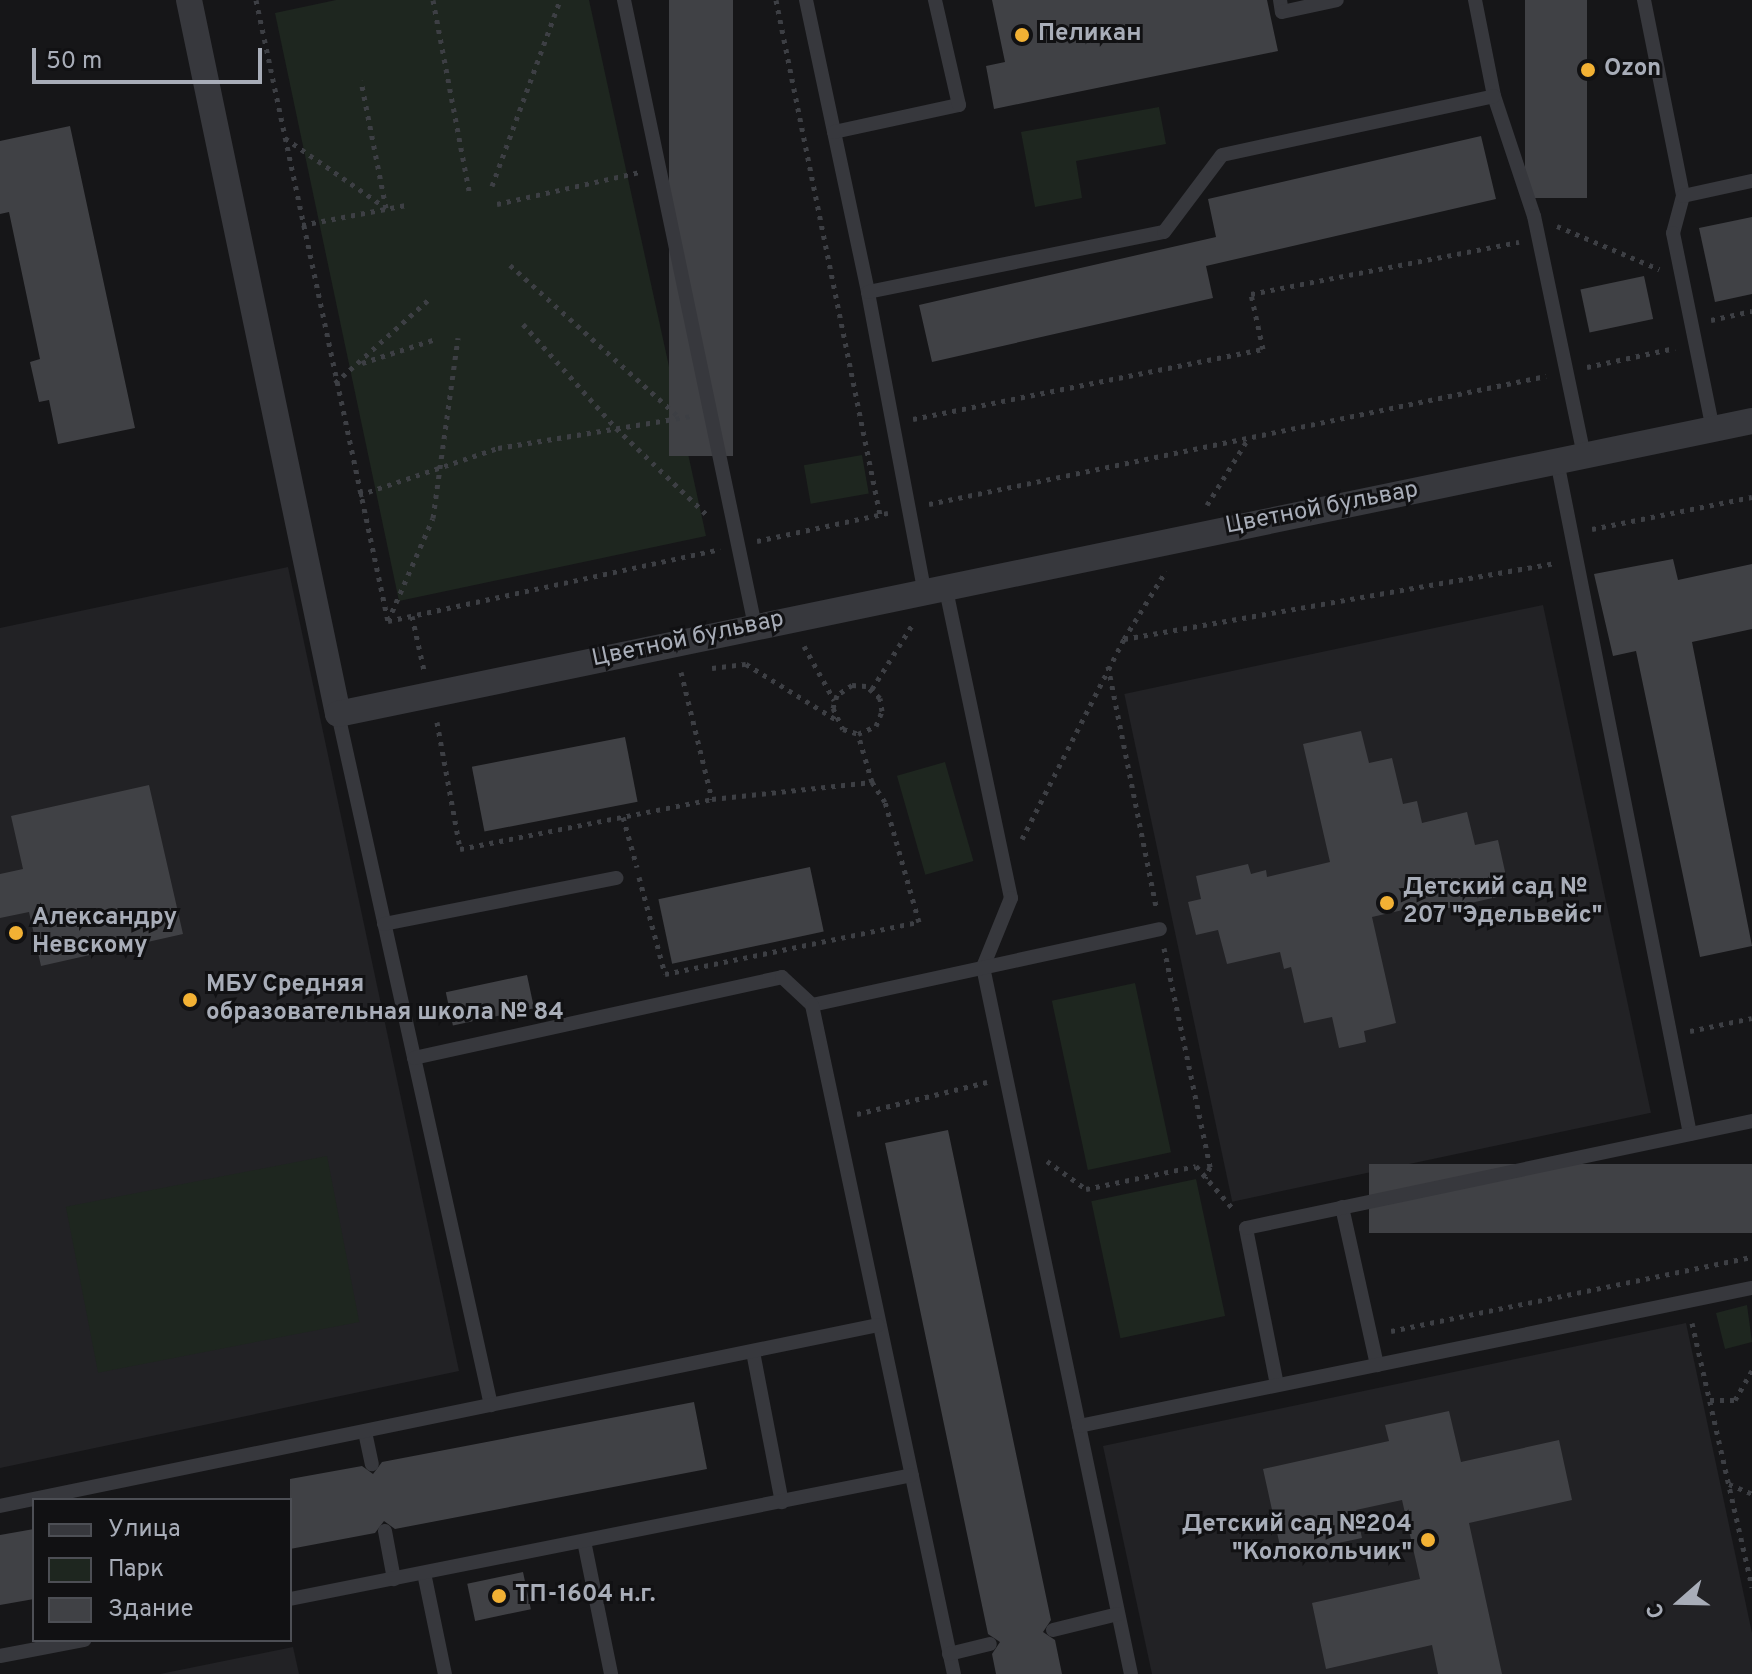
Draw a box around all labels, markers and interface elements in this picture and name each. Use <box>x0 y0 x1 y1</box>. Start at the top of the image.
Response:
place label: Пеликан <box>1038 21 1141 49</box>
marker: Пеликан <box>1013 26 1031 44</box>
scale bar <box>36 32 266 82</box>
text: 50 m <box>46 47 102 77</box>
place label: Ozon <box>1604 56 1661 84</box>
marker: Ozon <box>1579 61 1597 79</box>
street label: Цветной бульвар <box>1223 476 1421 542</box>
street label: Цветной бульвар <box>589 606 787 674</box>
place label: Детский сад № 207 "Эдельвейс" <box>1403 875 1602 931</box>
marker: Детский сад № 207 "Эдельвейс" <box>1378 894 1396 912</box>
place label: Александру Невскому <box>32 905 177 961</box>
marker: Александру Невскому <box>7 924 25 942</box>
place label: МБУ Средняя образовательная школа № 84 <box>206 972 564 1028</box>
marker: МБУ Средняя образовательная школа № 84 <box>181 991 199 1009</box>
legend <box>32 1498 292 1642</box>
place label: Детский сад №204 "Колокольчик" <box>1182 1512 1412 1568</box>
text: Улица <box>108 1515 181 1545</box>
marker: Детский сад №204 "Колокольчик" <box>1419 1531 1437 1549</box>
text: Парк <box>108 1555 164 1585</box>
north arrow <box>1640 1562 1720 1642</box>
place label: ТП-1604 н.г. <box>515 1582 656 1610</box>
marker: ТП-1604 н.г. <box>490 1587 508 1605</box>
text: Здание <box>108 1595 194 1625</box>
text: С <box>1642 1599 1672 1622</box>

